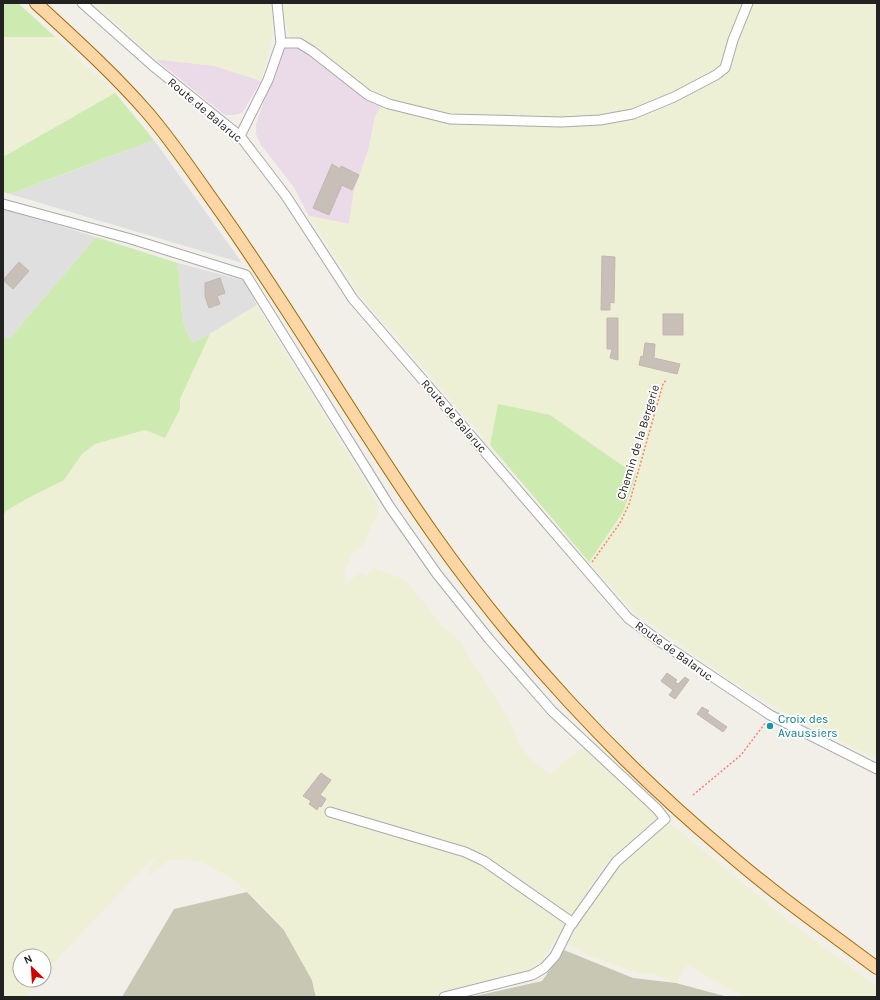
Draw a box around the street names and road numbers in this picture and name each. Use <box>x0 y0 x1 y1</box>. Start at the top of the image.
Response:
street label: Route de Balaruc <box>165 75 245 145</box>
street label: Route de Balaruc <box>418 376 490 456</box>
street label: Chemin de la Bergerie <box>614 383 662 501</box>
street label: Route de Balaruc <box>632 618 716 684</box>

